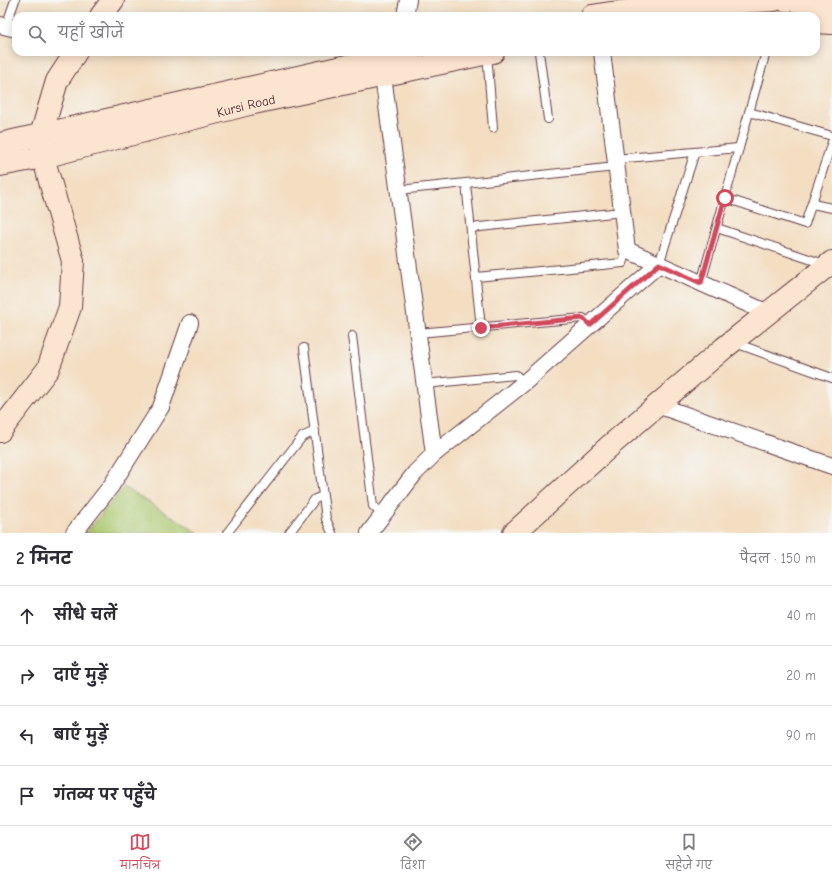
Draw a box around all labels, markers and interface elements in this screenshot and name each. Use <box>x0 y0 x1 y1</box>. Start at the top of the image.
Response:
search box <box>12 12 820 56</box>
icon: search <box>26 23 48 45</box>
text: यहाँ खोजें <box>58 24 124 42</box>
street label: Kursi Road <box>215 92 277 120</box>
route start <box>716 189 734 207</box>
route end <box>472 319 490 337</box>
text: 2 मिनट <box>16 549 72 568</box>
text: पैदल · 150 m <box>740 551 816 566</box>
icon: ahead <box>16 605 38 627</box>
text: सीधे चलें <box>54 606 117 624</box>
text: 40 m <box>787 608 816 623</box>
icon: right <box>16 665 38 687</box>
text: दाएँ मुड़ें <box>54 666 108 684</box>
text: 20 m <box>786 668 816 683</box>
icon: left <box>16 725 38 747</box>
text: बाएँ मुड़ें <box>54 726 108 744</box>
text: 90 m <box>786 728 816 743</box>
icon: arrive <box>16 785 38 807</box>
text: गंतव्य पर पहुँचे <box>54 786 156 804</box>
tab: मानचित्र <box>120 831 160 877</box>
tab: दिशा <box>400 831 425 877</box>
tab: सहेजे गए <box>665 831 712 877</box>

